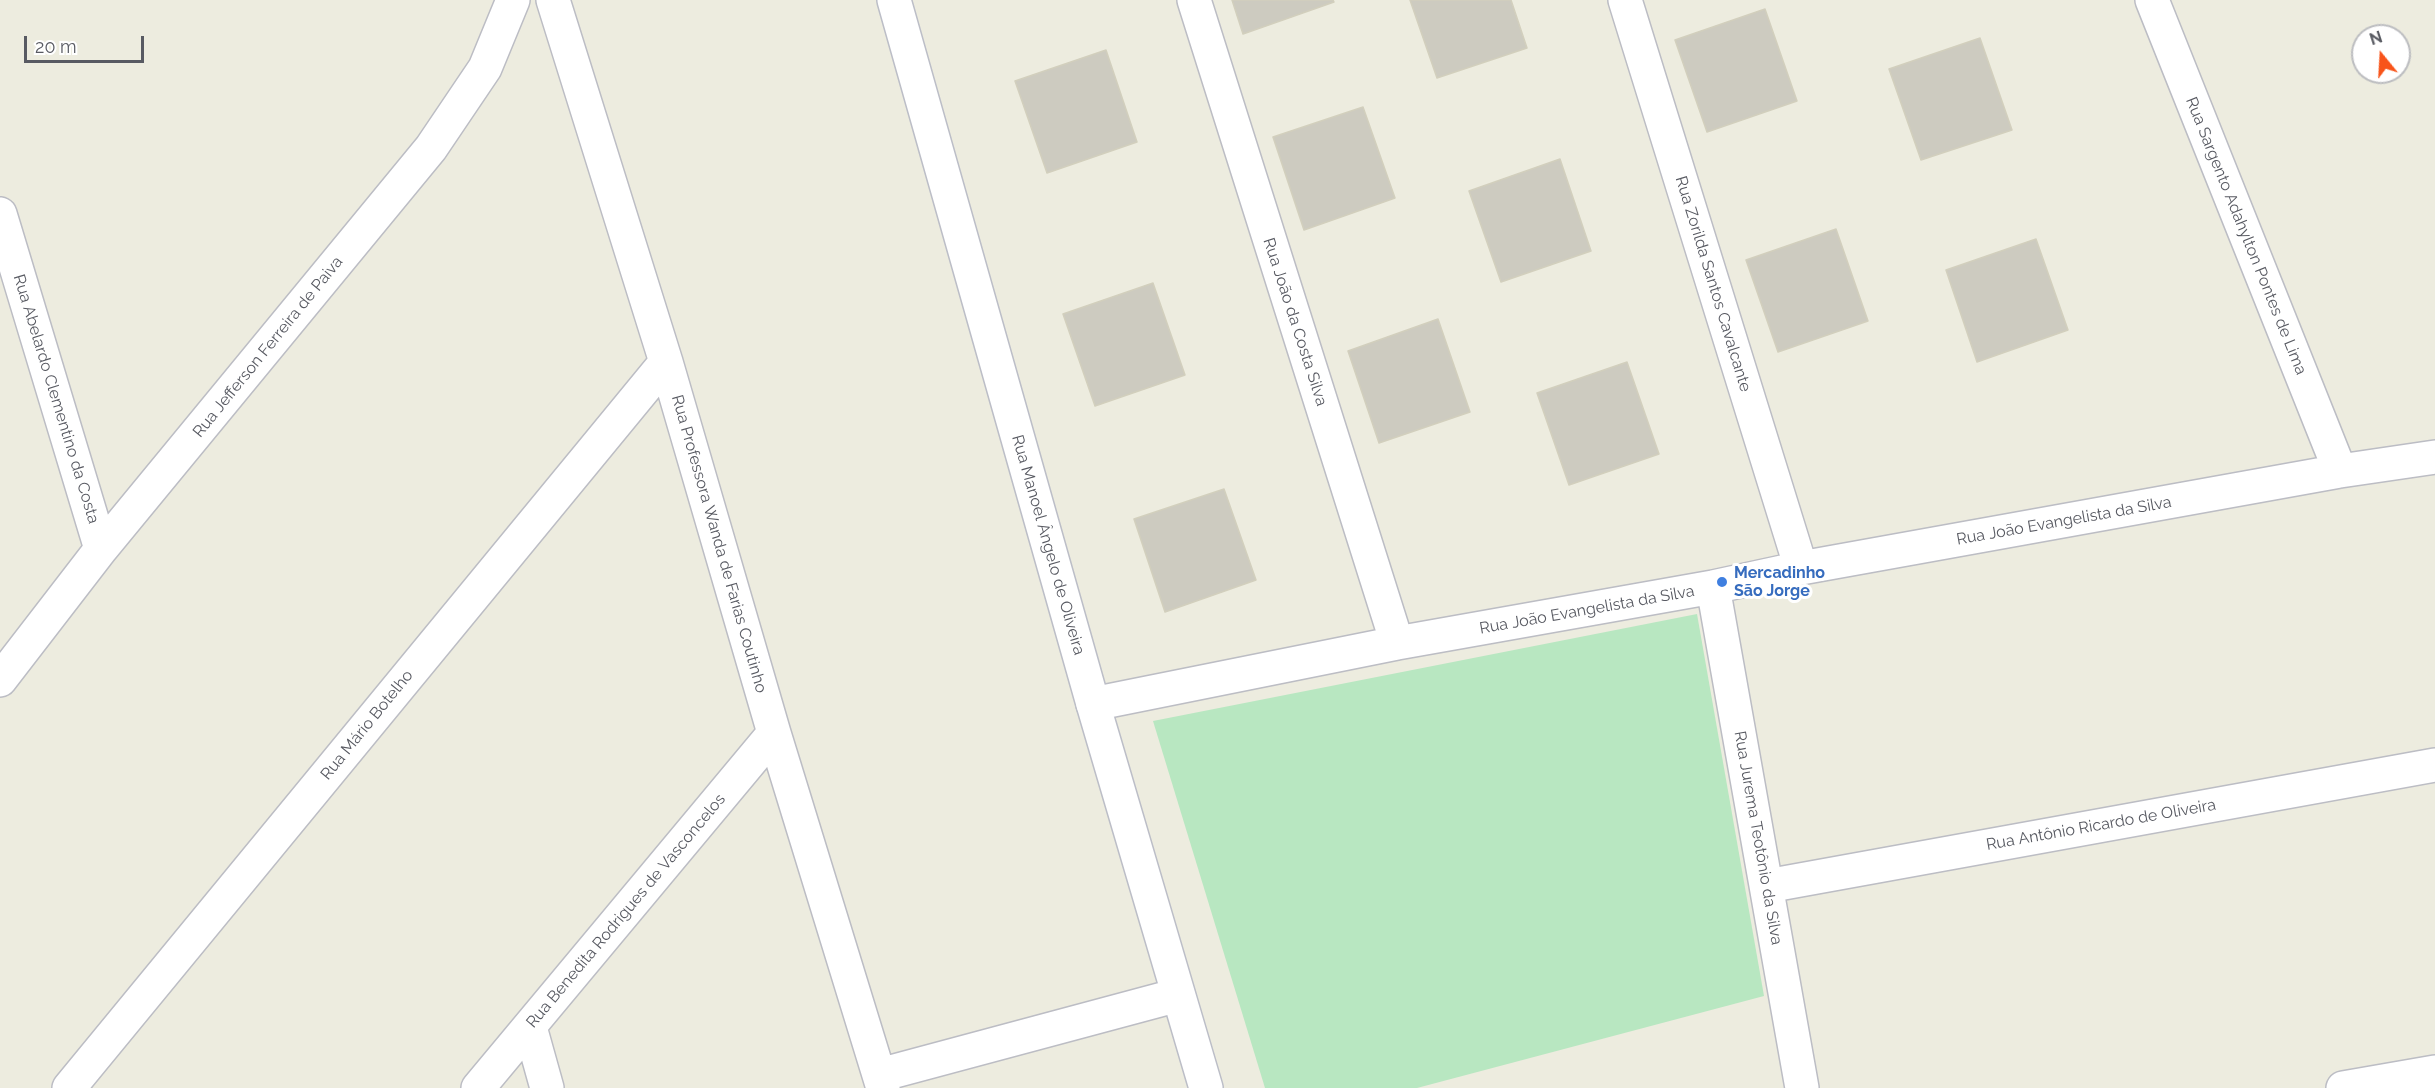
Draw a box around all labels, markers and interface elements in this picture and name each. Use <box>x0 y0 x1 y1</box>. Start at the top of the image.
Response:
scale bar <box>27 24 147 62</box>
north arrow <box>2351 24 2411 84</box>
text: N <box>2367 27 2385 49</box>
text: 20 m <box>35 36 77 57</box>
street label: Rua Sargento Adahylton Pontes de Lima <box>2181 94 2311 378</box>
street label: Rua Zorilda Santos Cavalcante <box>1671 174 1755 394</box>
street label: Rua João da Costa Silva <box>1259 236 1331 408</box>
street label: Rua Jefferson Ferreira de Paiva <box>189 253 347 441</box>
street label: Rua Abelardo Clementino da Costa <box>9 272 103 526</box>
street label: Rua Professora Wanda de Farias Coutinho <box>667 393 771 695</box>
street label: Rua Manoel Ângelo de Oliveira <box>1007 433 1089 657</box>
street label: Rua João Evangelista da Silva <box>1955 493 2173 549</box>
place label: Mercadinho São Jorge <box>1734 563 1825 601</box>
marker: Mercadinho São Jorge <box>1715 575 1729 589</box>
street label: Rua João Evangelista da Silva <box>1478 582 1696 638</box>
street label: Rua Mário Botelho <box>317 666 417 784</box>
street label: Rua Jurema Teotônio da Silva <box>1730 729 1786 947</box>
street label: Rua Benedita Rodrigues de Vasconcelos <box>522 790 730 1032</box>
street label: Rua Antônio Ricardo de Oliveira <box>1985 795 2217 855</box>

